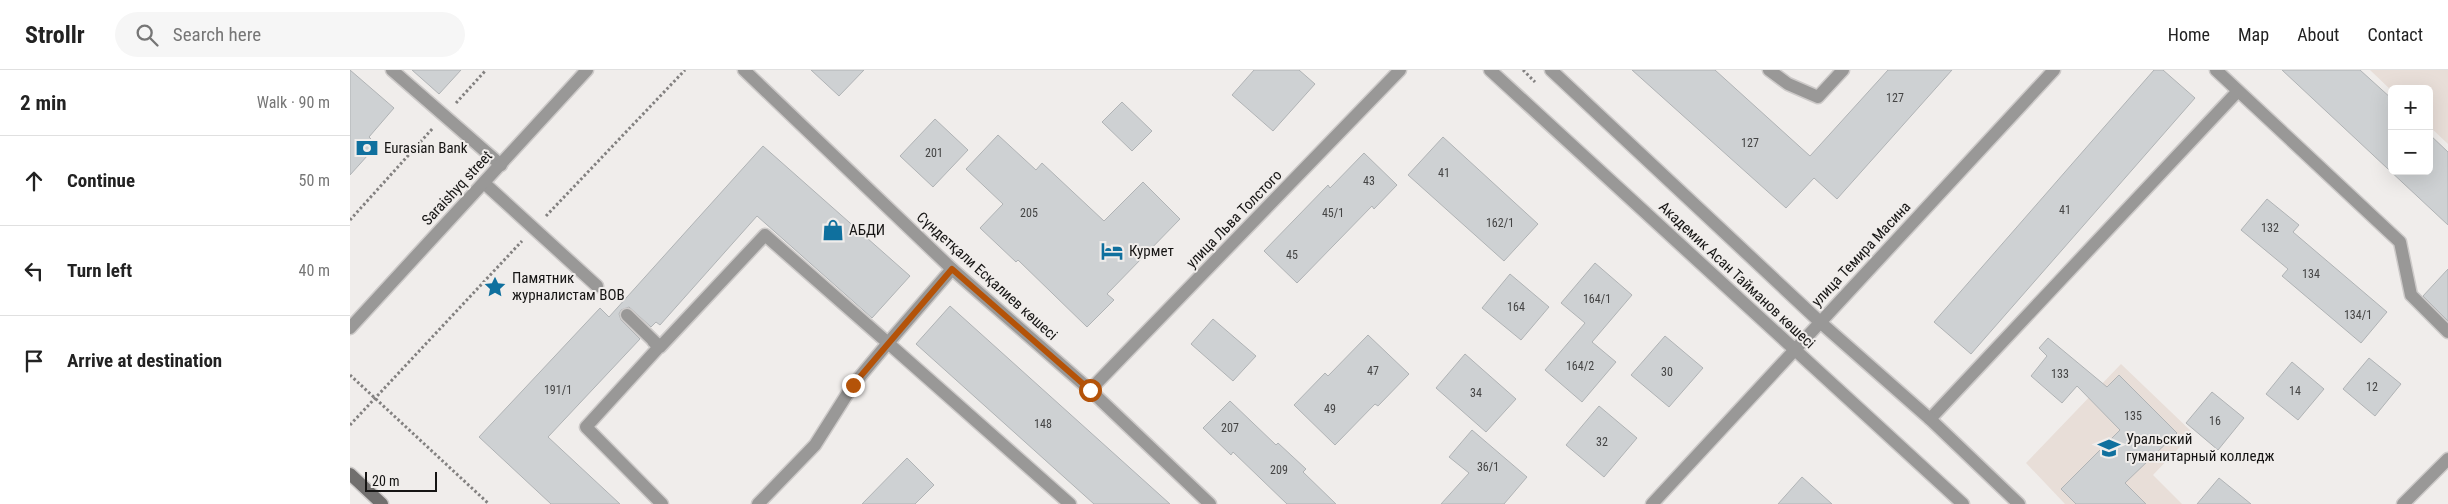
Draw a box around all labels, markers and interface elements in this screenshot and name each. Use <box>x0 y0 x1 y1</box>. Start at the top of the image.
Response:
search box <box>115 12 465 57</box>
text: Strollr <box>25 21 85 49</box>
icon: search <box>133 21 161 49</box>
text: Search here <box>173 23 261 46</box>
text: Home <box>2168 24 2210 45</box>
text: Map <box>2238 24 2269 45</box>
text: About <box>2297 24 2339 45</box>
text: Contact <box>2367 24 2423 45</box>
map controls <box>2388 85 2433 175</box>
button: + <box>2388 85 2433 130</box>
text: 2 min <box>20 91 67 115</box>
house number: 127 <box>1886 91 1904 105</box>
text: Walk · 90 m <box>257 93 330 112</box>
button: − <box>2388 130 2433 175</box>
bank icon: Eurasian Bank <box>354 135 380 161</box>
house number: 127 <box>1741 136 1759 150</box>
place label: Eurasian Bank <box>384 139 468 157</box>
house number: 201 <box>925 146 943 160</box>
street label: Saraishyq street <box>418 147 496 229</box>
street label: улица Льва Толстого <box>1182 166 1286 272</box>
house number: 41 <box>1438 166 1450 180</box>
icon: ahead <box>20 167 48 195</box>
text: Continue <box>67 169 135 192</box>
text: 50 m <box>298 171 330 190</box>
house number: 43 <box>1363 174 1375 188</box>
street label: Академик Асан Тайманов көшесі <box>1655 198 1819 352</box>
street label: улица Темира Масина <box>1808 198 1914 310</box>
house number: 41 <box>2059 203 2071 217</box>
house number: 205 <box>1020 206 1038 220</box>
house number: 45/1 <box>1322 206 1344 220</box>
street label: Сүндетқали Есқалиев көшесі <box>913 208 1061 344</box>
house number: 162/1 <box>1486 216 1514 230</box>
shop icon: АБДИ <box>820 217 846 243</box>
place label: АБДИ <box>849 221 885 239</box>
house number: 132 <box>2261 221 2279 235</box>
hotel icon: Курмет <box>1099 238 1125 264</box>
place label: Курмет <box>1129 242 1174 260</box>
house number: 45 <box>1286 248 1298 262</box>
icon: left <box>20 257 48 285</box>
text: Turn left <box>67 259 132 282</box>
text: 40 m <box>298 261 330 280</box>
house number: 134 <box>2302 267 2320 281</box>
place label: Памятник журналистам ВОВ <box>512 269 625 304</box>
place icon: Памятник журналистам ВОВ <box>482 274 508 300</box>
house number: 164/1 <box>1583 292 1611 306</box>
house number: 164 <box>1507 300 1525 314</box>
house number: 134/1 <box>2344 308 2372 322</box>
icon: arrive <box>20 347 48 375</box>
text: Arrive at destination <box>67 349 222 372</box>
house number: 164/2 <box>1566 359 1594 373</box>
house number: 47 <box>1367 364 1379 378</box>
house number: 30 <box>1661 365 1673 379</box>
house number: 133 <box>2051 367 2069 381</box>
route end <box>842 374 865 397</box>
route start <box>1079 379 1102 402</box>
house number: 12 <box>2366 380 2378 394</box>
house number: 191/1 <box>544 383 572 397</box>
house number: 14 <box>2289 384 2301 398</box>
house number: 34 <box>1470 386 1482 400</box>
house number: 49 <box>1324 402 1336 416</box>
house number: 135 <box>2124 409 2142 423</box>
house number: 16 <box>2209 414 2221 428</box>
house number: 148 <box>1034 417 1052 431</box>
house number: 207 <box>1221 421 1239 435</box>
place label: Уральский гуманитарный колледж <box>2126 430 2275 465</box>
house number: 32 <box>1596 435 1608 449</box>
school or university icon: Уральский гуманитарный колледж <box>2096 435 2122 461</box>
house number: 36/1 <box>1477 460 1499 474</box>
house number: 209 <box>1270 463 1288 477</box>
scale bar <box>365 469 438 492</box>
text: 20 m <box>372 473 400 489</box>

